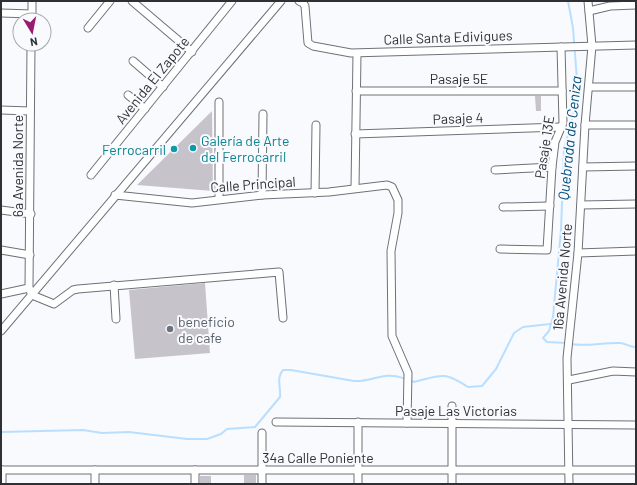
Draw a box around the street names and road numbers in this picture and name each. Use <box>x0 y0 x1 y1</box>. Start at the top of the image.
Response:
street label: Calle Santa Edivigues <box>383 26 513 48</box>
street label: Avenida El Zapote <box>112 33 192 127</box>
street label: Pasaje 5E <box>430 70 488 87</box>
street label: Pasaje 4 <box>432 109 484 127</box>
street label: Pasaje 13E <box>531 114 557 180</box>
street label: 6a Avenida Norte <box>9 115 26 217</box>
street label: Calle Principal <box>210 173 296 195</box>
street label: 16a Avenida Norte <box>549 223 575 331</box>
street label: Pasaje Las Victorias <box>395 402 517 419</box>
street label: 34a Calle Poniente <box>262 449 374 466</box>

